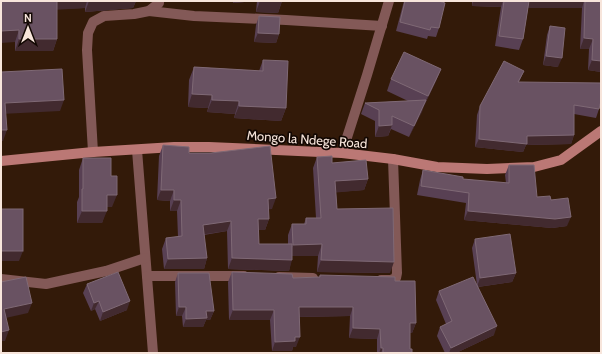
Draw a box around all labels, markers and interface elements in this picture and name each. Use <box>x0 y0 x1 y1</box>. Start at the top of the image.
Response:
north arrow <box>8 8 48 48</box>
text: N <box>24 11 32 25</box>
street label: Mongo la Ndege Road <box>246 127 368 151</box>

